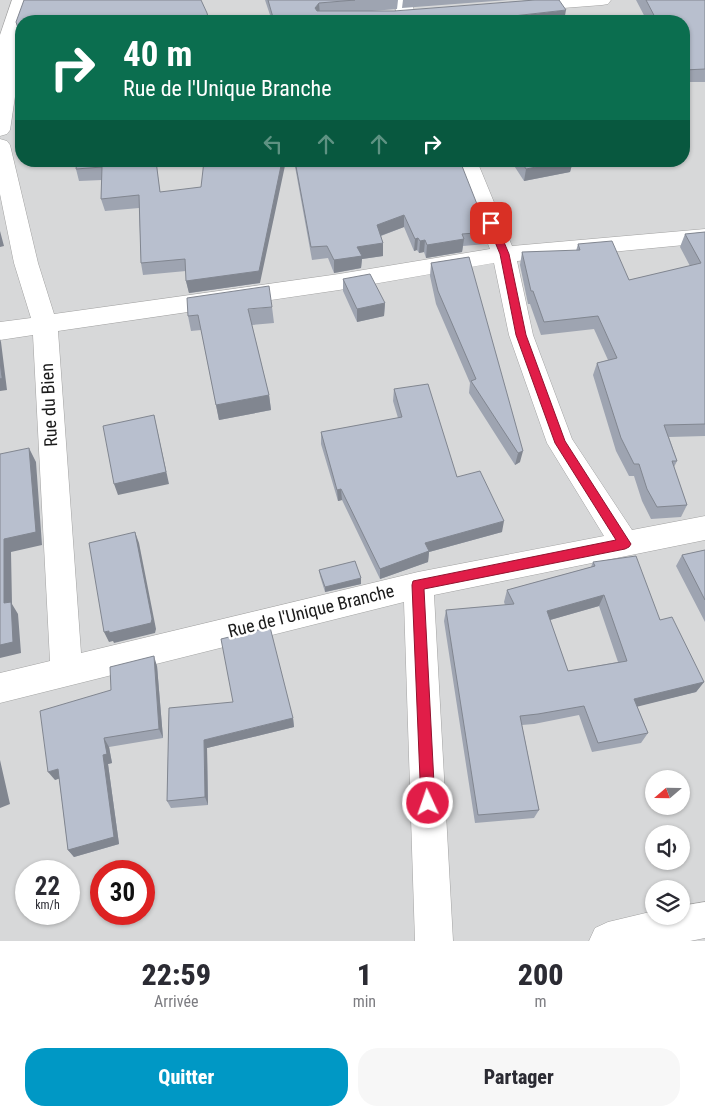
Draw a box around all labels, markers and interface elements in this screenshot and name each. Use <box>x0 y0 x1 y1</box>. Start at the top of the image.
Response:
text: 40 m <box>123 34 192 75</box>
icon: right <box>40 35 105 100</box>
text: Rue de l'Unique Branche <box>123 76 331 101</box>
icon: left <box>259 130 287 158</box>
icon: ahead <box>312 130 340 158</box>
icon: ahead <box>365 130 393 158</box>
icon: right <box>418 130 446 158</box>
pin <box>470 202 512 244</box>
icon: arrive <box>477 209 505 237</box>
street label: Rue du Bien <box>36 363 61 447</box>
street label: Rue de l'Unique Branche <box>226 580 396 641</box>
north arrow <box>645 770 690 815</box>
map controls <box>645 770 690 925</box>
position arrow <box>401 776 453 828</box>
button: sound <box>645 825 690 870</box>
speed limit sign: 30 <box>90 860 155 925</box>
text: 22 <box>35 872 60 901</box>
button: layers <box>645 880 690 925</box>
text: km/h <box>35 898 60 912</box>
text: 22:59 <box>142 957 211 992</box>
text: 1 <box>357 957 372 992</box>
text: 200 <box>518 957 563 992</box>
text: Arrivée <box>154 992 199 1011</box>
text: min <box>353 992 376 1011</box>
text: m <box>535 992 547 1011</box>
button: Quitter <box>25 1048 348 1106</box>
button: Partager <box>358 1048 680 1106</box>

